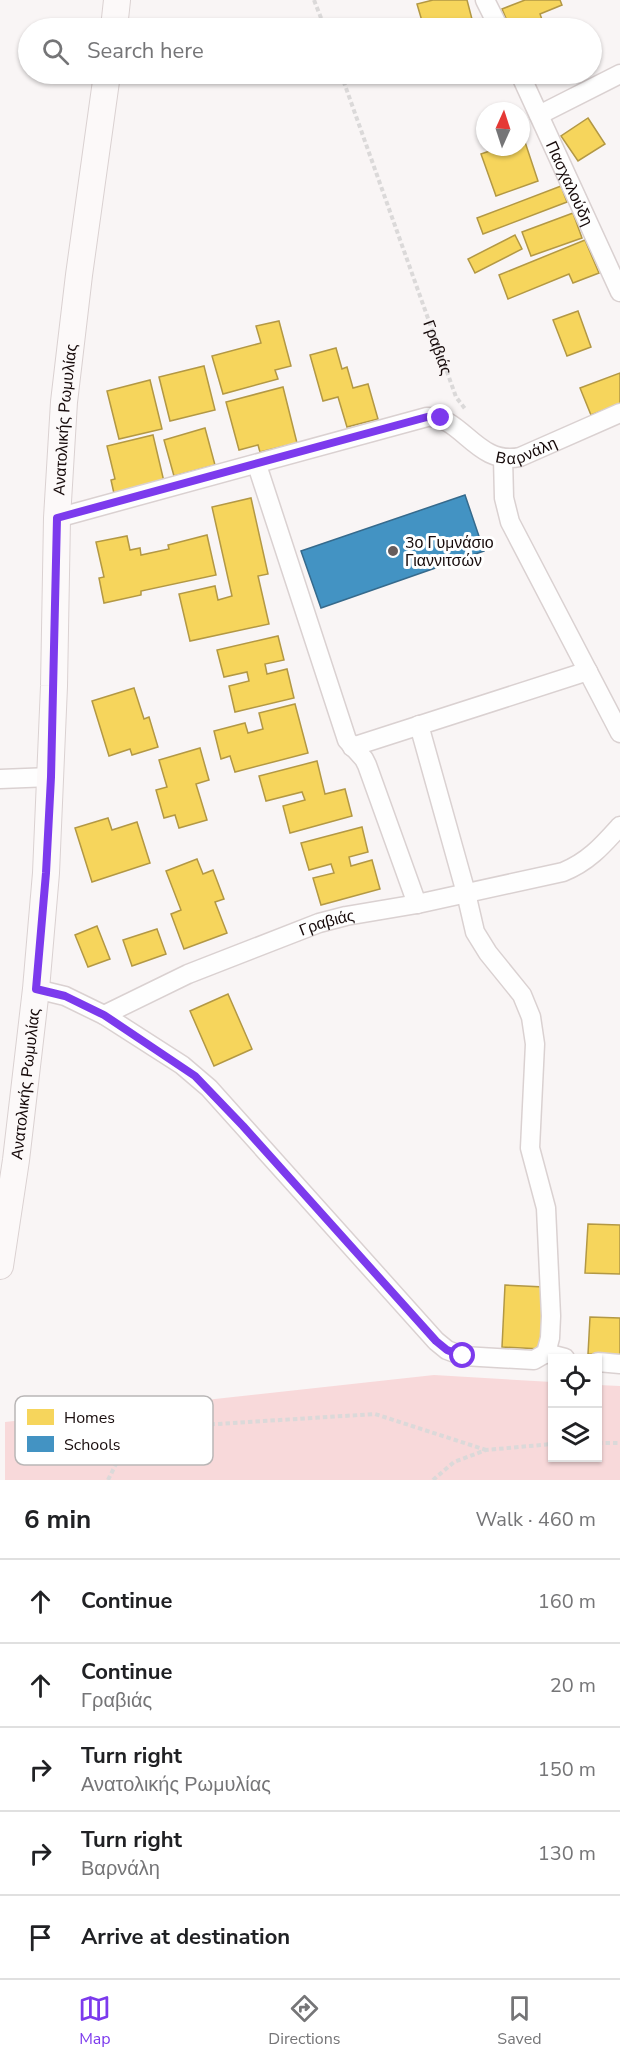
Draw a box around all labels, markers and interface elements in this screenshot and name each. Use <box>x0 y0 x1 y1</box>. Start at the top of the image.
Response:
search box <box>18 18 602 84</box>
icon: search <box>39 35 72 68</box>
text: Search here <box>87 36 204 66</box>
north arrow <box>476 102 530 156</box>
street label: Πασχαλούδη <box>540 137 598 229</box>
street label: Γραβιάς <box>417 317 457 378</box>
street label: Ανατολικής Ρωμυλίας <box>48 342 83 496</box>
route end <box>427 404 453 430</box>
street label: Βαρνάλη <box>494 432 561 470</box>
place label: 3ο Γυμνάσιο Γιαννιτσών <box>405 532 494 572</box>
marker: 3ο Γυμνάσιο Γιαννιτσών <box>386 544 400 558</box>
street label: Γραβιάς <box>296 905 356 942</box>
street label: Ανατολικής Ρωμυλίας <box>6 1007 46 1161</box>
route start <box>449 1342 475 1368</box>
map controls <box>548 1354 602 1462</box>
button: locate <box>548 1354 602 1408</box>
legend <box>15 1396 213 1465</box>
text: Homes <box>64 1407 115 1429</box>
button: layers <box>548 1408 602 1462</box>
text: Schools <box>64 1434 120 1456</box>
text: 6 min <box>24 1502 91 1537</box>
text: Walk · 460 m <box>476 1506 596 1533</box>
icon: ahead <box>24 1585 57 1618</box>
text: Continue <box>81 1586 172 1616</box>
text: 160 m <box>538 1588 596 1615</box>
text: Continue <box>81 1657 172 1687</box>
icon: ahead <box>24 1669 57 1702</box>
text: 20 m <box>550 1672 596 1699</box>
text: Γραβιάς <box>81 1687 152 1714</box>
text: Turn right <box>81 1741 182 1771</box>
icon: right <box>24 1753 57 1786</box>
text: 150 m <box>538 1756 596 1783</box>
text: Ανατολικής Ρωμυλίας <box>81 1771 271 1798</box>
text: Turn right <box>81 1825 182 1855</box>
icon: right <box>24 1837 57 1870</box>
text: 130 m <box>538 1840 596 1867</box>
text: Βαρνάλη <box>81 1855 160 1882</box>
icon: arrive <box>24 1921 57 1954</box>
text: Arrive at destination <box>81 1922 290 1952</box>
tab: Map <box>78 1992 111 2050</box>
tab: Directions <box>268 1992 340 2050</box>
tab: Saved <box>497 1992 542 2050</box>

